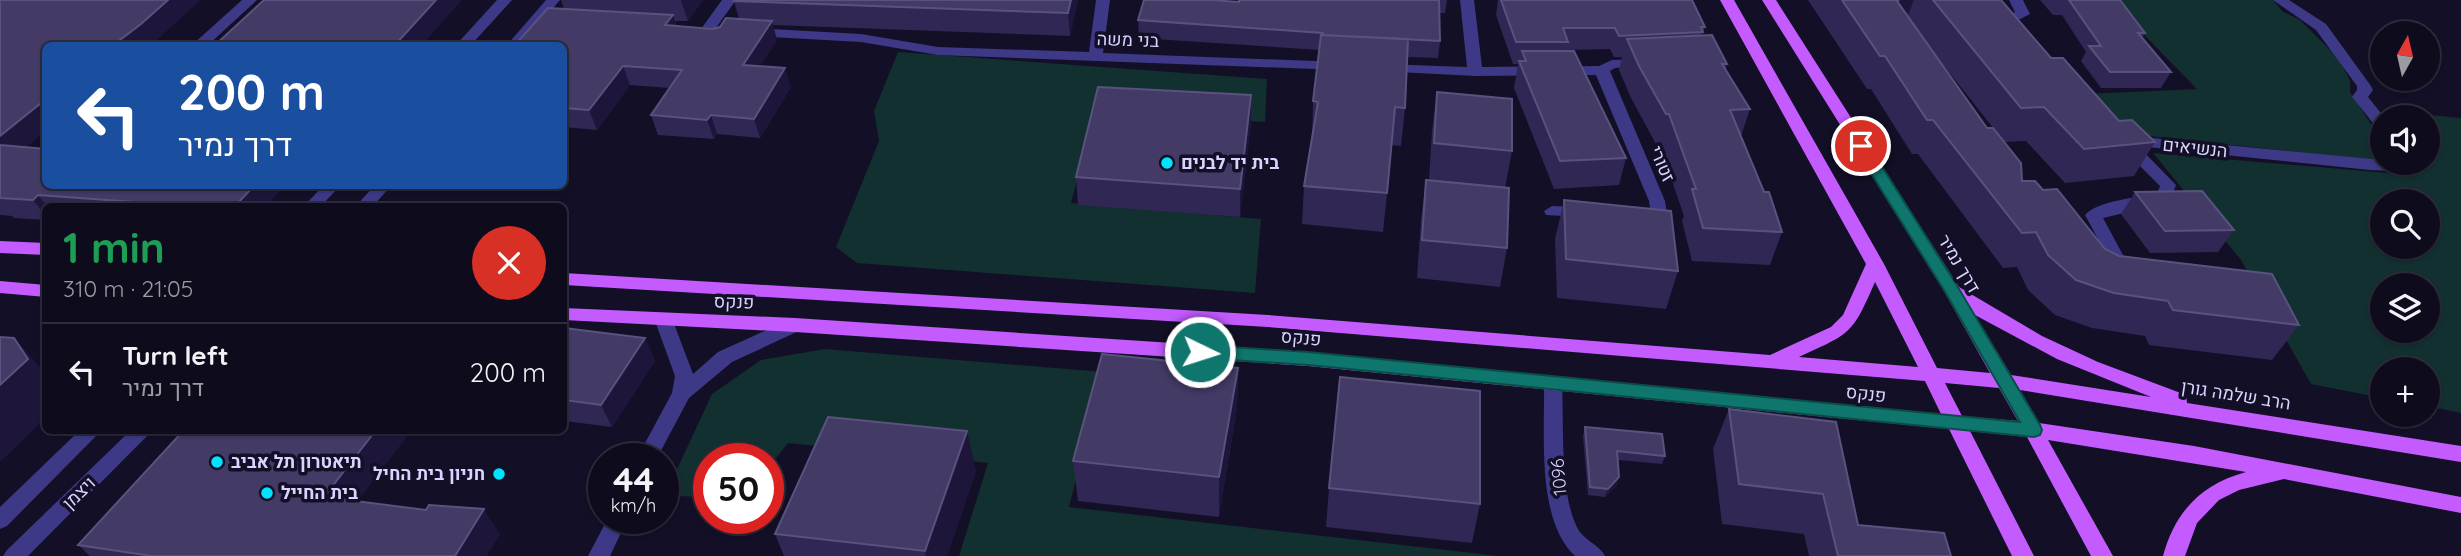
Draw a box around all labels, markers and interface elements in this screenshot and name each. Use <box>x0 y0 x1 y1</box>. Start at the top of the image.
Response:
north arrow <box>2370 21 2440 91</box>
map controls <box>2370 21 2440 427</box>
street label: בני משה <box>1096 27 1160 52</box>
text: 200 m <box>178 61 325 122</box>
icon: left <box>63 70 154 161</box>
button: sound <box>2370 105 2440 175</box>
pin <box>1831 116 1891 176</box>
text: דרך נמיר <box>178 124 292 164</box>
icon: arrive <box>1842 127 1880 165</box>
street label: הנשיאים <box>2161 133 2229 162</box>
street label: זטורי <box>1645 142 1680 185</box>
place label: בית יד לבנים <box>1181 151 1280 174</box>
marker: בית יד לבנים <box>1159 155 1175 171</box>
button: search <box>2370 189 2440 259</box>
text: 1 min <box>63 221 165 274</box>
button: close <box>472 226 546 300</box>
street label: דרך נמיר <box>1933 230 1986 297</box>
button: layers <box>2370 273 2440 343</box>
text: 310 m · 21:05 <box>63 274 193 303</box>
street label: פנקס <box>713 289 755 314</box>
position arrow <box>1163 315 1237 389</box>
street label: פנקס <box>1280 324 1322 351</box>
text: Turn left <box>122 339 229 372</box>
icon: left <box>63 353 101 391</box>
text: 200 m <box>470 356 546 389</box>
button: + <box>2370 357 2440 427</box>
text: דרך נמיר <box>122 373 204 402</box>
street label: הרב שלמה גורן <box>2180 375 2292 415</box>
street label: פנקס <box>1845 380 1887 407</box>
speed limit sign: 50 <box>693 443 784 534</box>
place label: תיאטרון תל אביב <box>231 450 362 473</box>
marker: תיאטרון תל אביב <box>209 454 225 470</box>
text: 44 <box>613 457 654 501</box>
street label: 1096 <box>1545 457 1572 497</box>
place label: חניון בית החיל <box>373 462 485 485</box>
marker: חניון בית החיל <box>491 466 507 482</box>
street label: ויצמן <box>57 471 100 514</box>
place label: בית החייל <box>281 481 358 504</box>
marker: בית החייל <box>259 485 275 501</box>
text: km/h <box>611 494 656 517</box>

